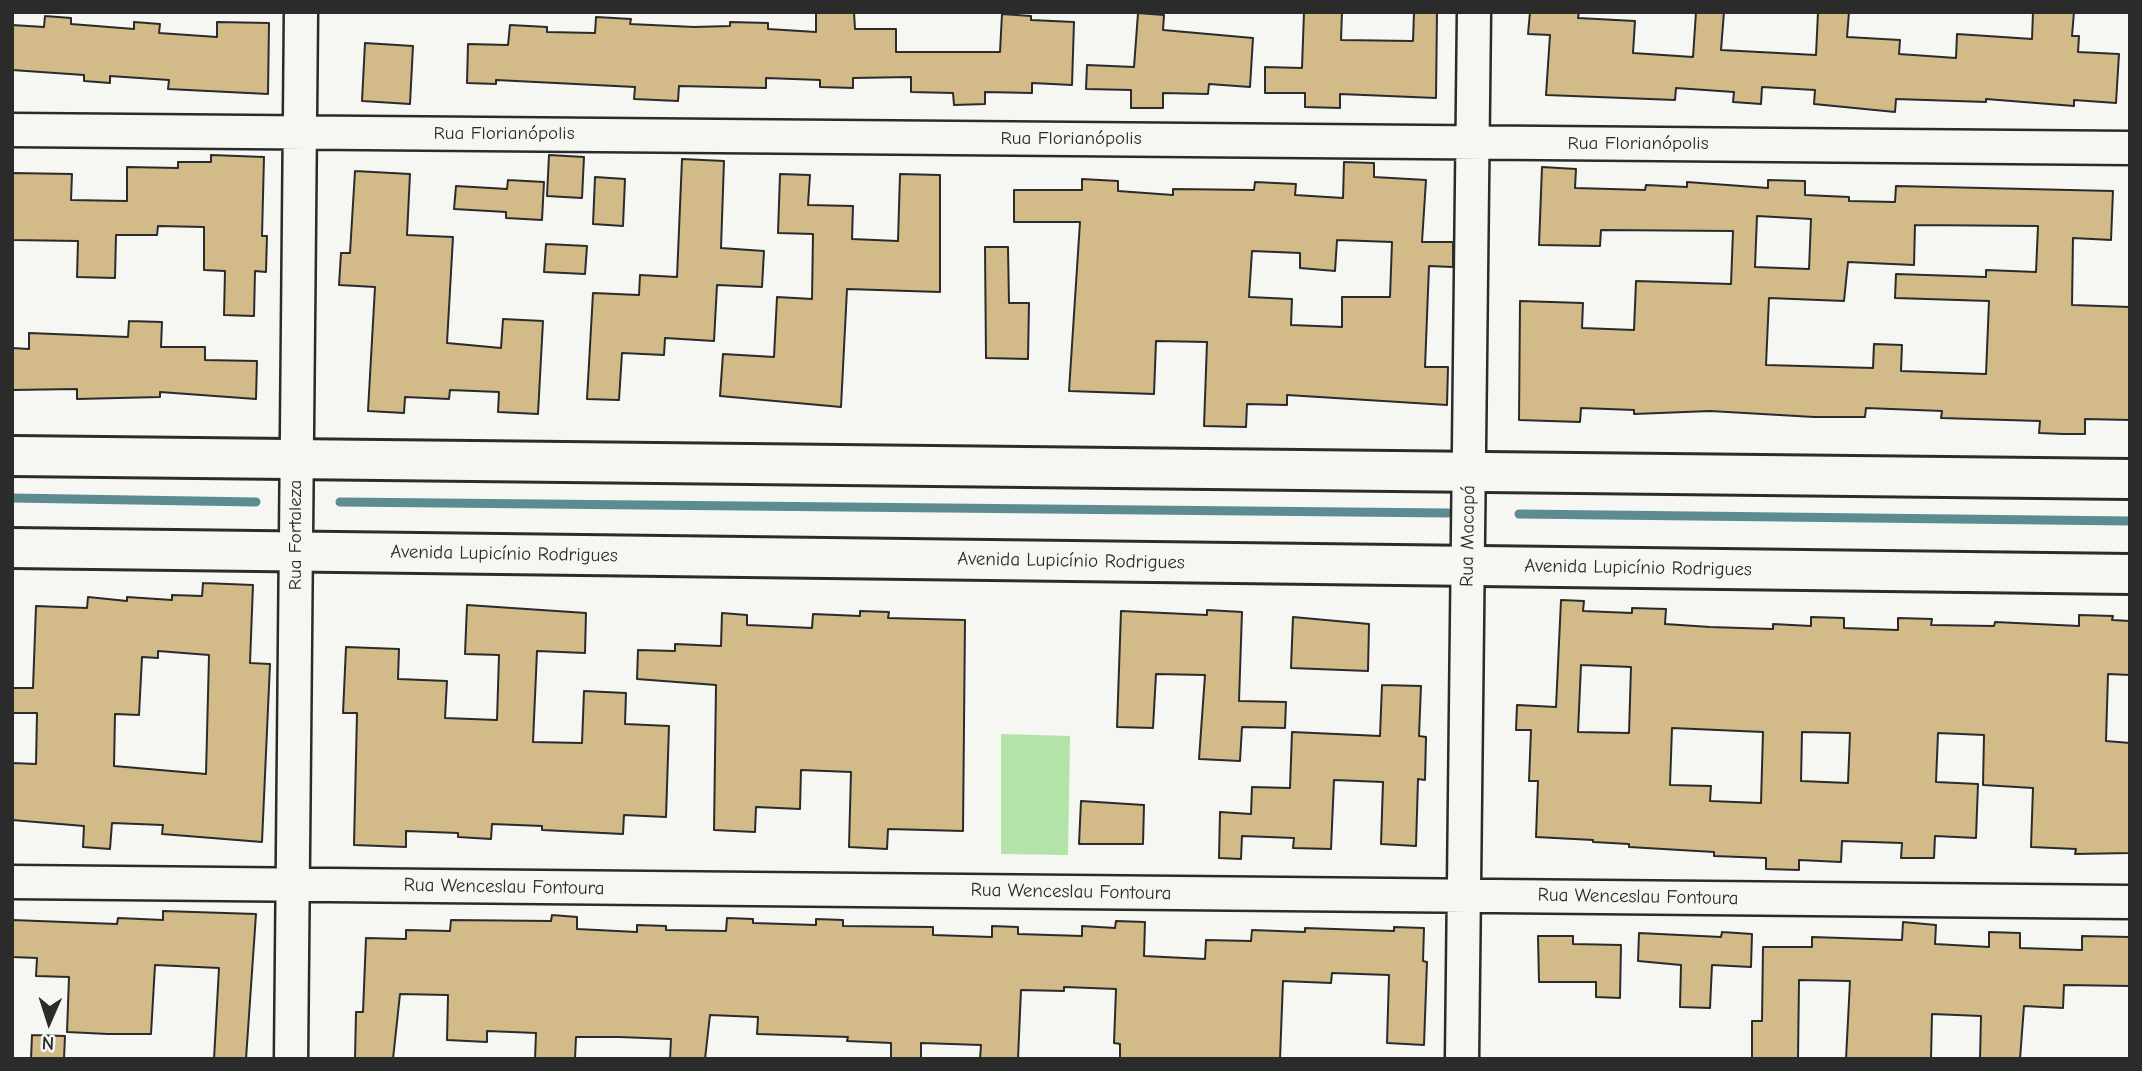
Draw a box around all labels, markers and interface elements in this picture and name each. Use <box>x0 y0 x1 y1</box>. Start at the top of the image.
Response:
street label: Rua Florianópolis <box>433 123 575 145</box>
street label: Rua Florianópolis <box>1000 128 1142 150</box>
street label: Rua Florianópolis <box>1567 133 1709 155</box>
street label: Rua Fortaleza <box>285 480 307 590</box>
street label: Rua Macapá <box>1456 485 1480 587</box>
street label: Avenida Lupicínio Rodrigues <box>390 541 618 567</box>
street label: Avenida Lupicínio Rodrigues <box>957 548 1185 574</box>
street label: Avenida Lupicínio Rodrigues <box>1524 555 1752 581</box>
street label: Rua Wenceslau Fontoura <box>403 874 605 900</box>
street label: Rua Wenceslau Fontoura <box>970 879 1172 905</box>
street label: Rua Wenceslau Fontoura <box>1537 884 1739 910</box>
north arrow <box>14 987 84 1057</box>
text: N <box>41 1032 55 1054</box>

